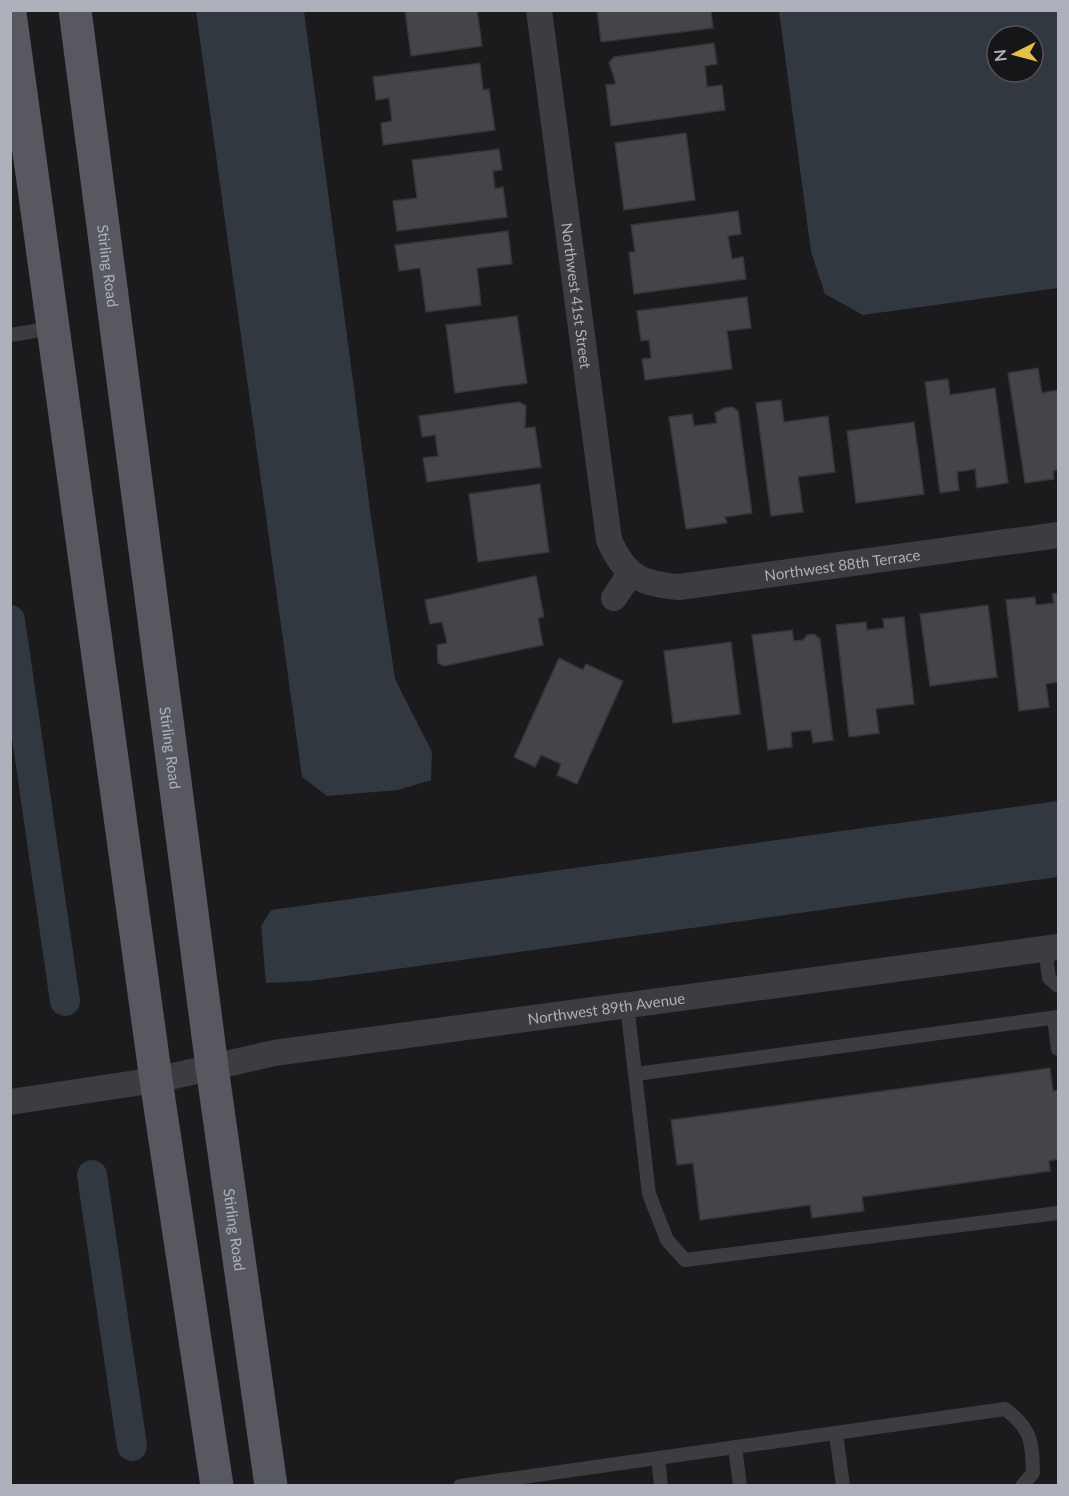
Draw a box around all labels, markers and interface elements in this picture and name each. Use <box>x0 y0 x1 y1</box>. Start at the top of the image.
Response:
north arrow <box>985 24 1045 84</box>
text: N <box>989 48 1010 63</box>
street label: Northwest 41st Street <box>558 221 595 370</box>
street label: Stirling Road <box>94 224 122 308</box>
street label: Northwest 88th Terrace <box>763 545 921 584</box>
street label: Stirling Road <box>156 706 185 790</box>
street label: Northwest 89th Avenue <box>527 989 686 1028</box>
street label: Stirling Road <box>220 1187 250 1272</box>

